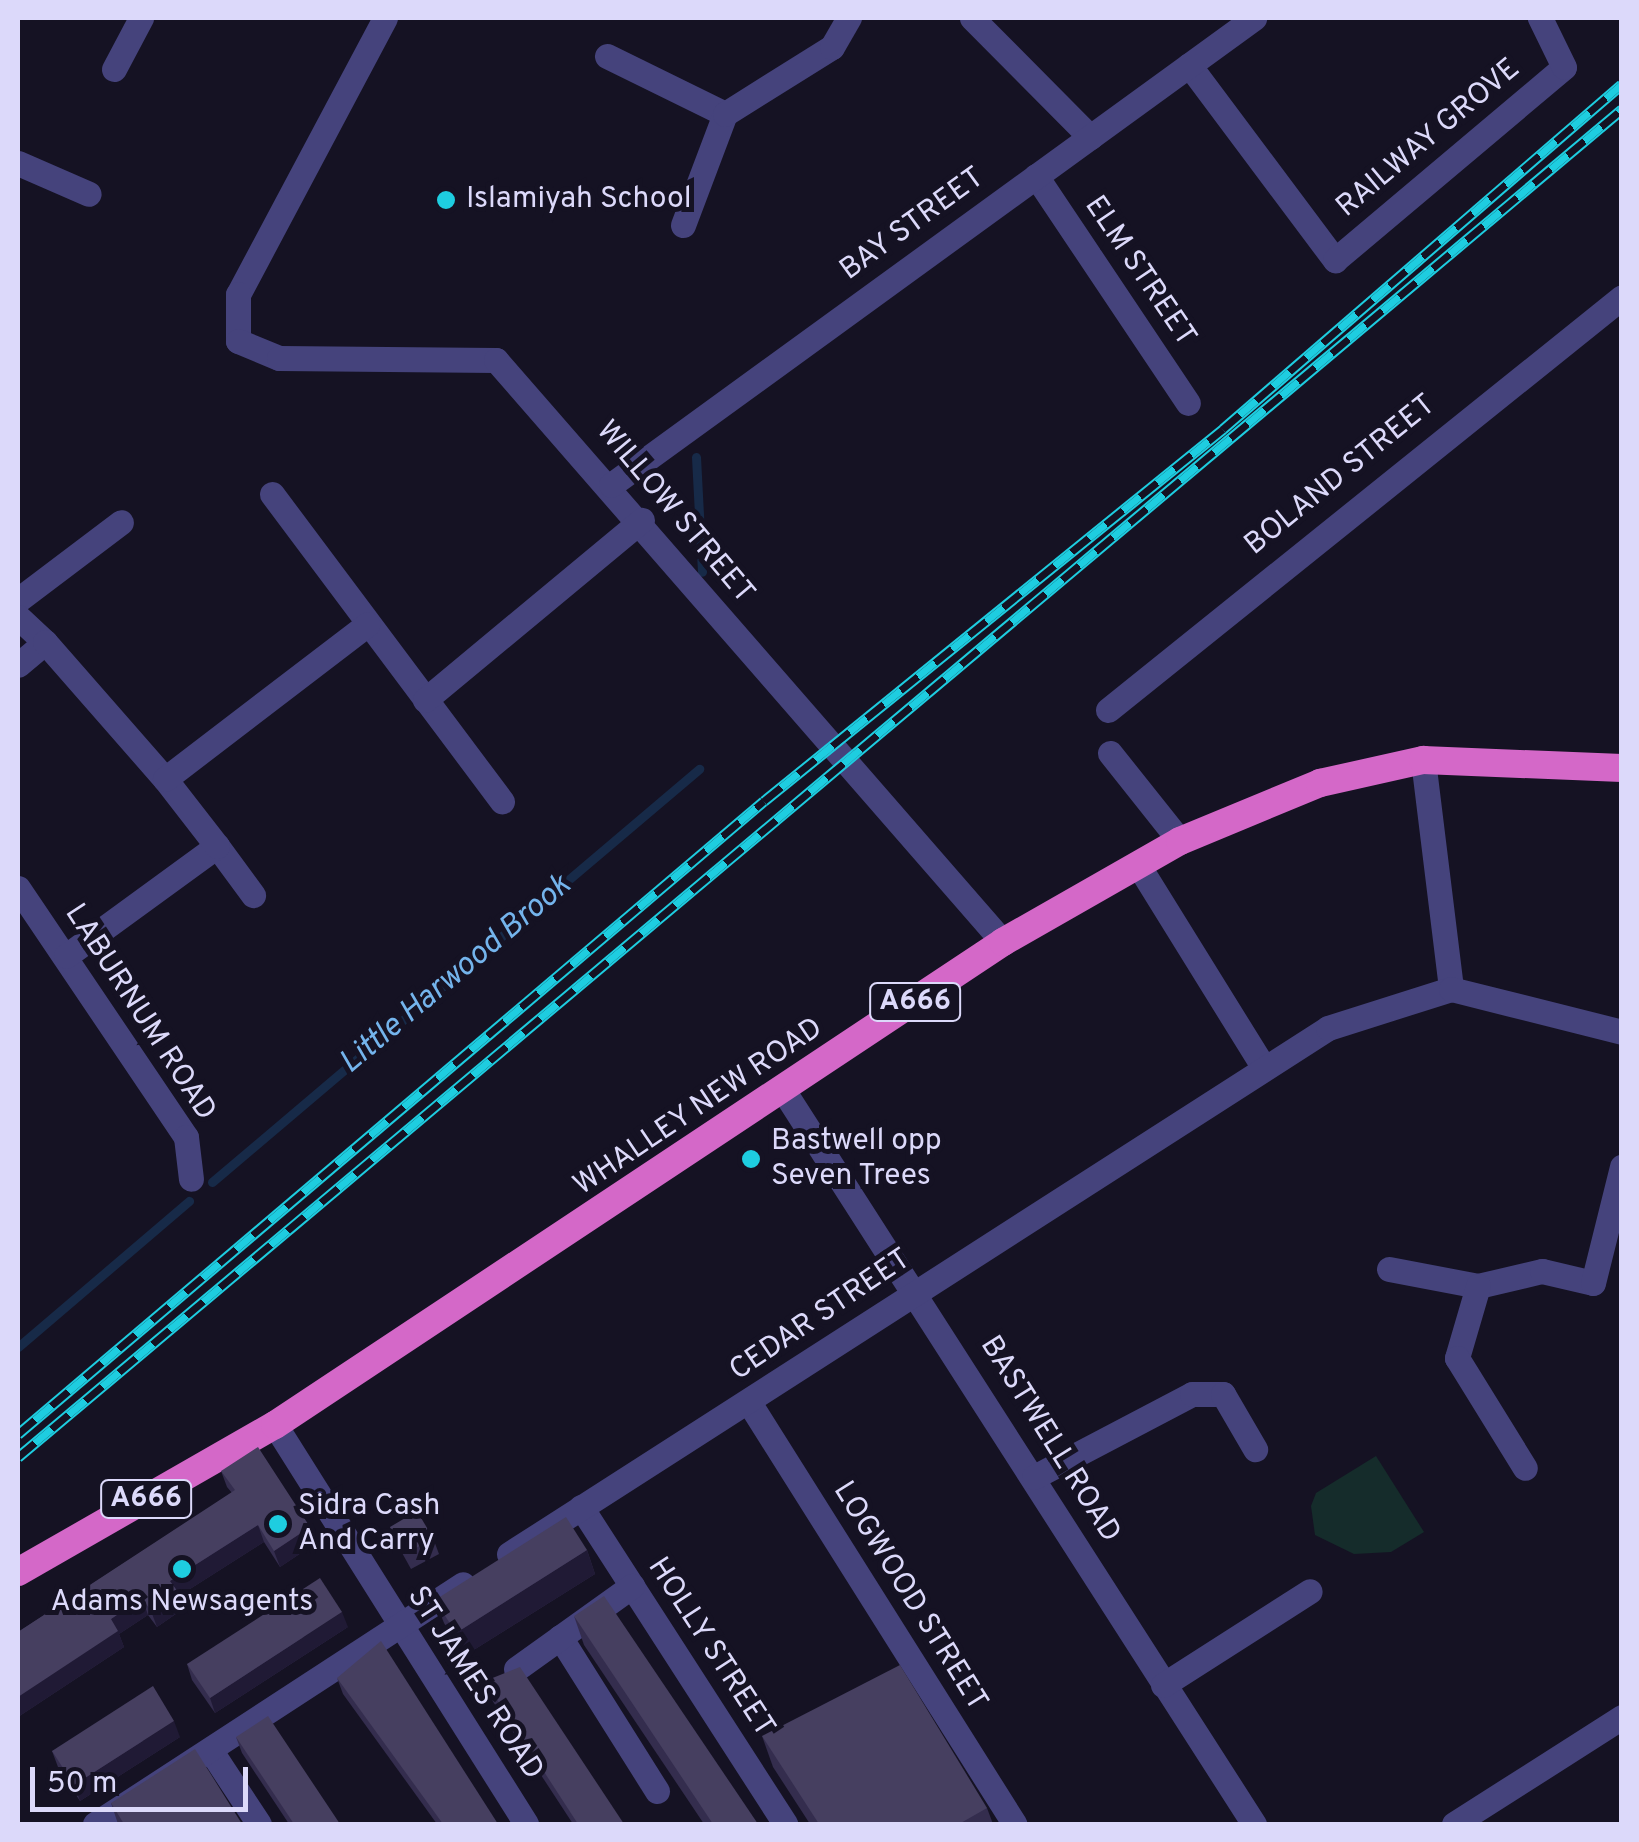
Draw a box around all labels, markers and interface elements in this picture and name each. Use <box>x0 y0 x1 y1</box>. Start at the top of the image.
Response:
street label: RAILWAY GROVE <box>1330 52 1528 226</box>
street label: BAY STREET <box>833 160 993 290</box>
place label: Islamiyah School <box>466 182 692 218</box>
marker: Islamiyah School <box>435 189 457 211</box>
street label: ELM STREET <box>1076 190 1202 354</box>
street label: BOLAND STREET <box>1238 388 1444 564</box>
street label: WILLOW STREET <box>587 414 761 612</box>
water label: Little Harwood Brook <box>333 867 579 1083</box>
street label: LABURNUM ROAD <box>56 898 222 1128</box>
road number: A666 <box>868 979 962 1025</box>
street label: WHALLEY NEW ROAD <box>567 1011 831 1205</box>
place label: Bastwell opp Seven Trees <box>771 1124 942 1194</box>
marker: Bastwell opp Seven Trees <box>740 1148 762 1170</box>
street label: CEDAR STREET <box>724 1242 918 1390</box>
street label: BASTWELL ROAD <box>971 1330 1127 1550</box>
road number: A666 <box>98 1476 194 1522</box>
street label: LOGWOOD STREET <box>824 1476 994 1718</box>
place label: Sidra Cash And Carry <box>298 1489 440 1560</box>
marker: Sidra Cash And Carry <box>267 1513 289 1535</box>
street label: HOLLY STREET <box>638 1551 782 1745</box>
marker: Adams Newsagents <box>171 1558 193 1580</box>
street label: ST JAMES ROAD <box>398 1580 550 1788</box>
place label: Adams Newsagents <box>51 1585 313 1621</box>
scale bar <box>35 1747 252 1809</box>
text: 50 m <box>47 1766 117 1803</box>

